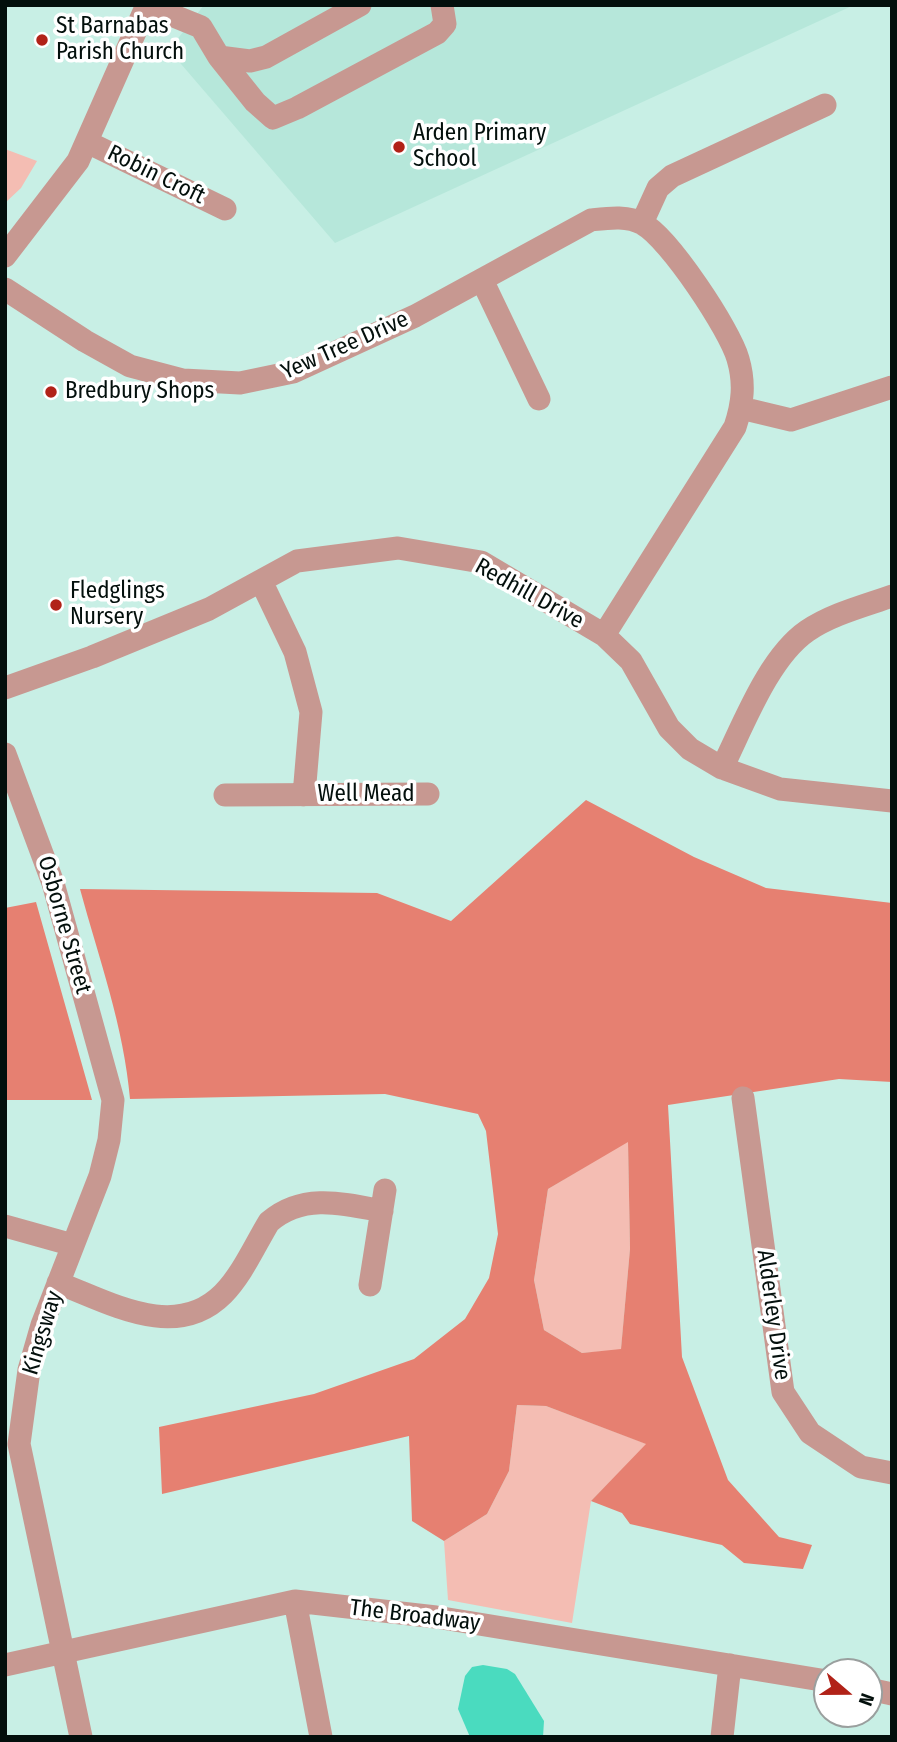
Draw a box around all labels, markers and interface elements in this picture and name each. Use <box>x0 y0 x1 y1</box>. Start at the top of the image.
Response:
place label: St Barnabas Parish Church <box>56 13 184 67</box>
marker: St Barnabas Parish Church <box>34 32 50 48</box>
place label: Arden Primary School <box>413 120 546 174</box>
marker: Arden Primary School <box>391 139 407 155</box>
street label: Robin Croft <box>103 140 209 210</box>
street label: Yew Tree Drive <box>277 306 413 386</box>
place label: Bredbury Shops <box>65 378 214 406</box>
marker: Bredbury Shops <box>43 384 59 400</box>
street label: Redhill Drive <box>470 553 588 635</box>
place label: Fledglings Nursery <box>70 578 165 632</box>
marker: Fledglings Nursery <box>48 597 64 613</box>
street label: Well Mead <box>317 781 415 809</box>
street label: Osborne Street <box>31 853 97 997</box>
street label: Alderley Drive <box>750 1248 796 1382</box>
street label: Kingsway <box>17 1288 69 1378</box>
street label: The Broadway <box>348 1594 482 1638</box>
north arrow <box>813 1658 883 1728</box>
text: N <box>854 1690 879 1709</box>

